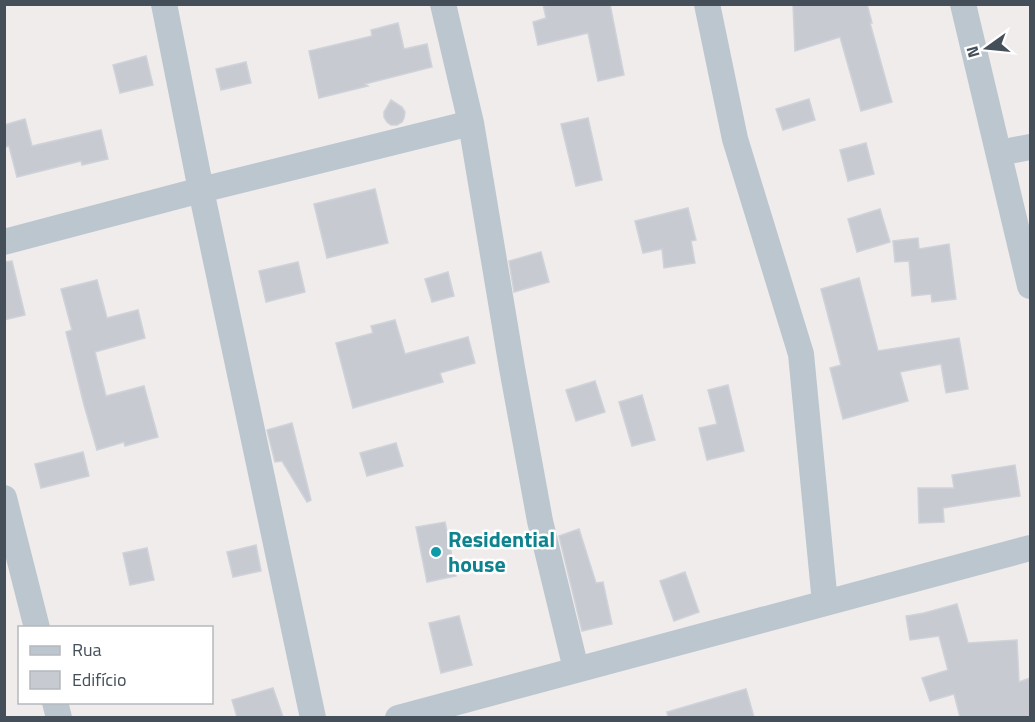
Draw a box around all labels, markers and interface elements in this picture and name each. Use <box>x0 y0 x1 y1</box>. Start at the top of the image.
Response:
north arrow <box>957 18 1017 78</box>
text: N <box>959 43 986 60</box>
place label: Residential house <box>448 522 555 581</box>
marker: Residential house <box>429 545 443 559</box>
legend <box>18 626 213 704</box>
text: Rua <box>72 636 102 663</box>
text: Edifício <box>72 666 126 693</box>

